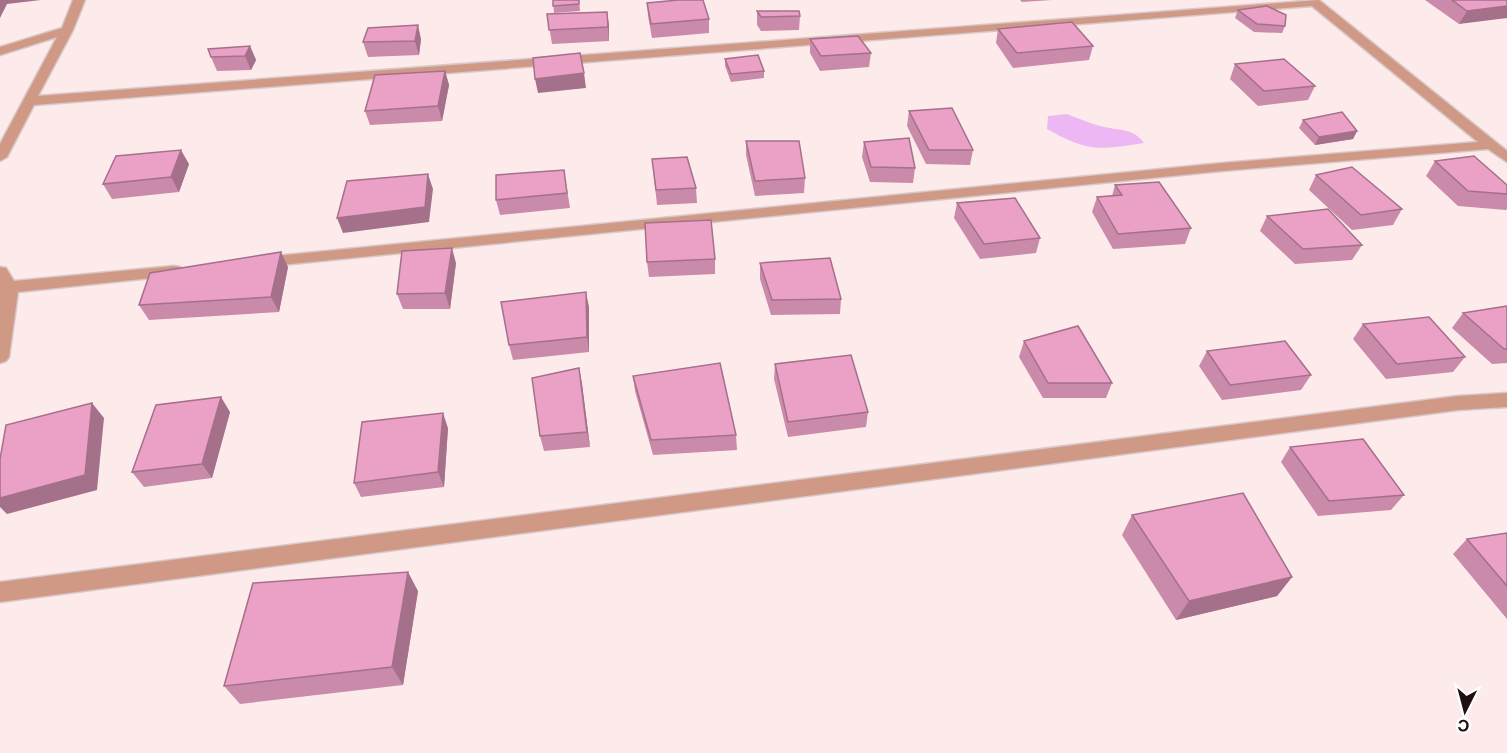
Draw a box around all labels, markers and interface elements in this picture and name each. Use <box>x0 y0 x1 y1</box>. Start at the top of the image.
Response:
north arrow <box>1435 681 1495 741</box>
text: С <box>1456 715 1470 736</box>

